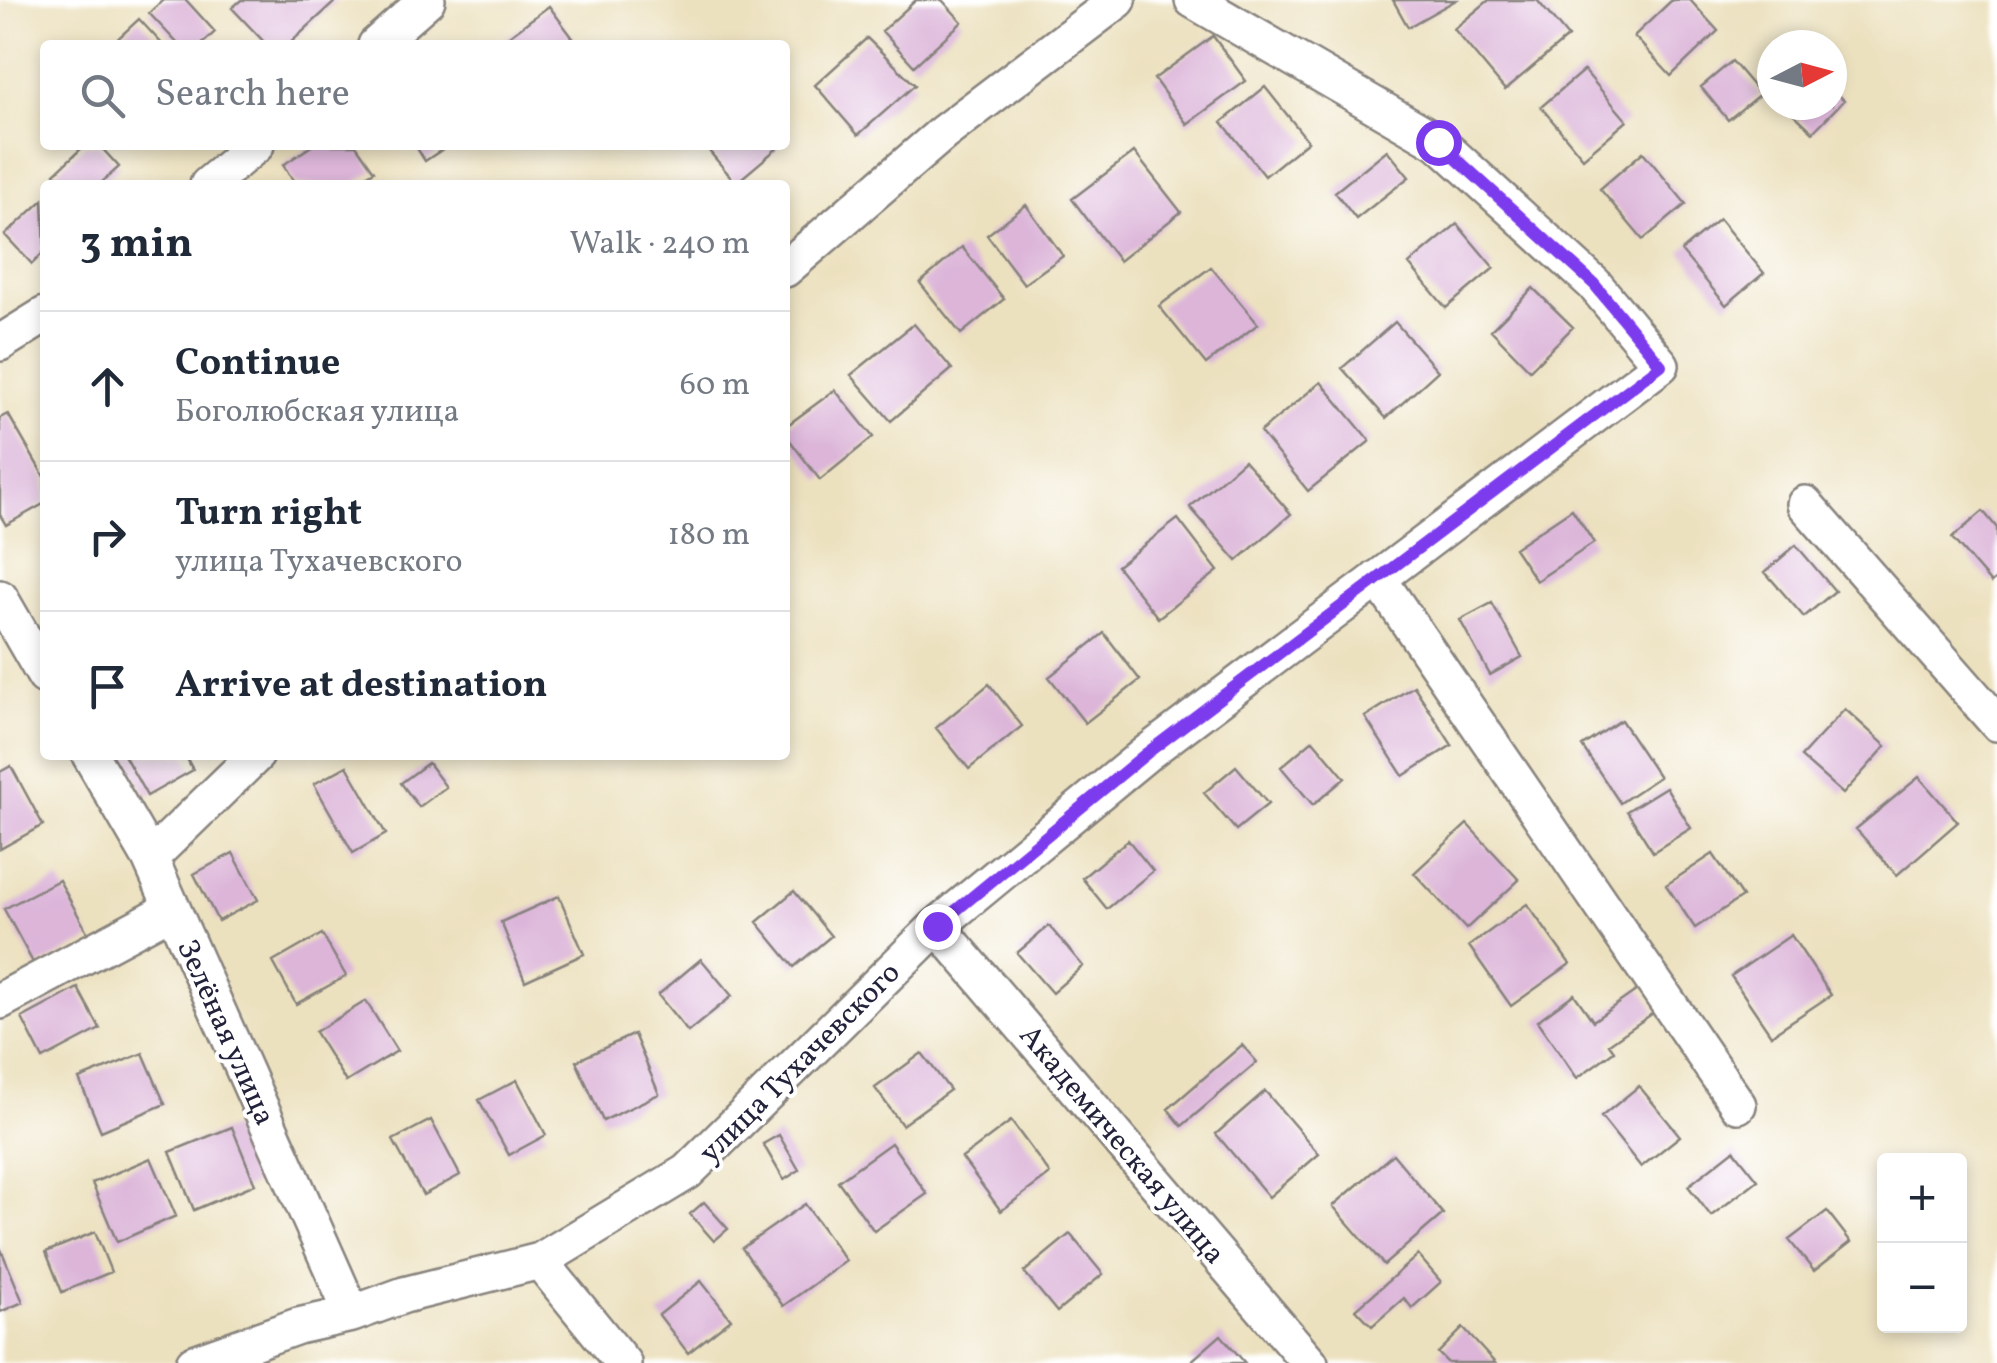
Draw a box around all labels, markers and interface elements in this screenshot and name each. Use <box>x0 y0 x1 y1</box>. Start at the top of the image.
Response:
north arrow <box>1757 30 1847 120</box>
search box <box>40 40 790 150</box>
icon: search <box>75 68 130 123</box>
text: Search here <box>155 69 350 122</box>
route start <box>1416 120 1462 166</box>
text: 3 min <box>80 216 193 275</box>
text: Walk · 240 m <box>569 223 750 267</box>
text: Continue <box>175 338 340 391</box>
icon: ahead <box>80 359 135 414</box>
text: 60 m <box>680 364 750 408</box>
text: Боголюбская улица <box>175 391 460 435</box>
text: Turn right <box>175 488 362 541</box>
icon: right <box>80 509 135 564</box>
text: 180 m <box>667 514 750 558</box>
text: улица Тухачевского <box>175 541 462 585</box>
icon: arrive <box>80 659 135 714</box>
text: Arrive at destination <box>175 660 548 713</box>
route end <box>915 904 961 950</box>
street label: Зелёная улица <box>165 933 285 1132</box>
street label: улица Тухачевского <box>690 953 911 1174</box>
street label: Академическая улица <box>1009 1016 1234 1274</box>
map controls <box>1877 1153 1967 1333</box>
button: + <box>1877 1153 1967 1243</box>
button: − <box>1877 1243 1967 1333</box>

